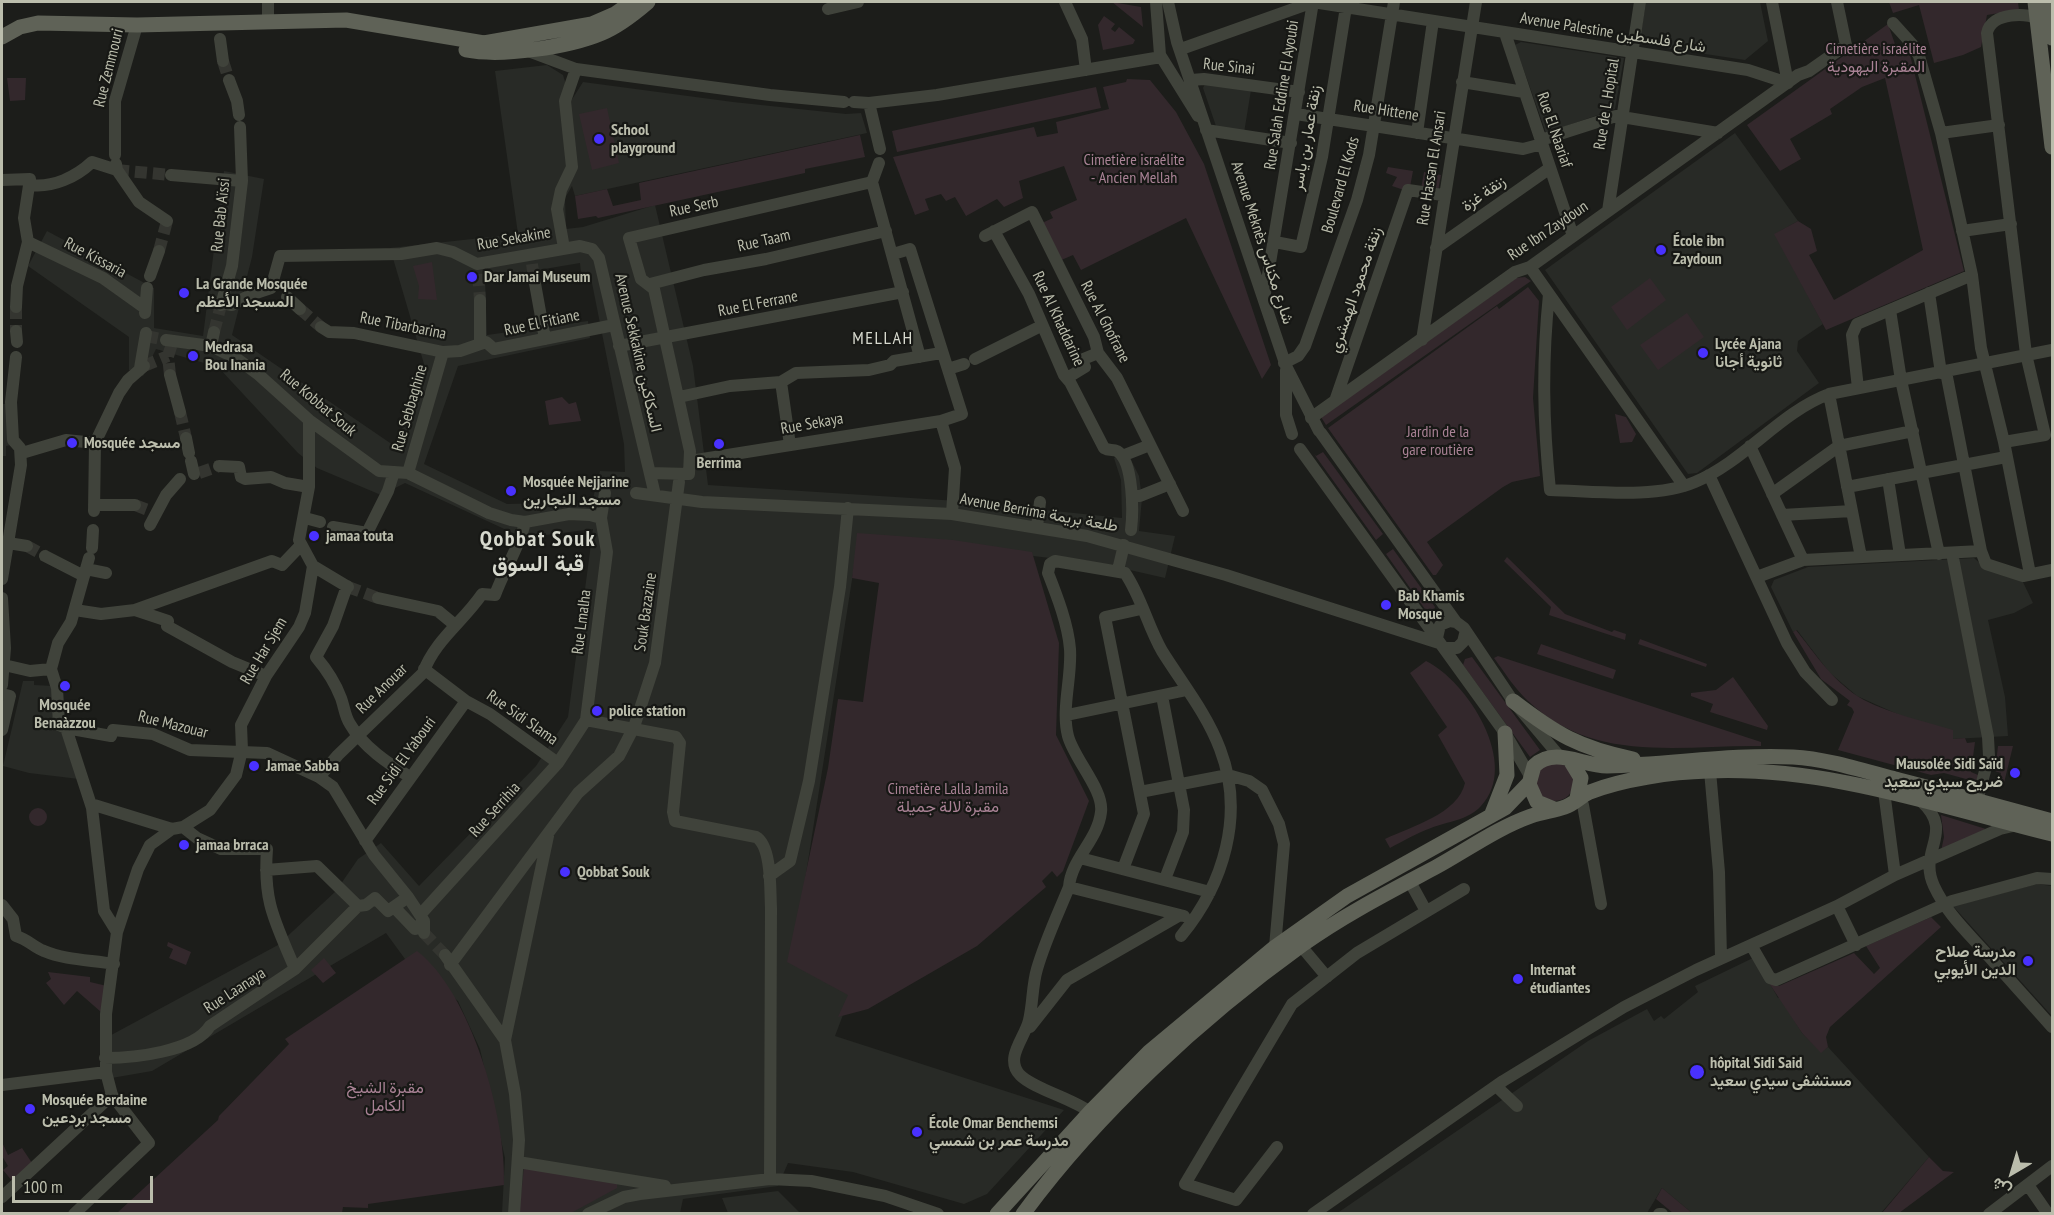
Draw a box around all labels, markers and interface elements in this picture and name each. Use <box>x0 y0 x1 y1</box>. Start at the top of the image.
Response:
street label: Avenue Palestine شارع فلسطين <box>1519 9 1707 57</box>
street label: Rue Salah Eddine El Ayoubi <box>1261 19 1303 171</box>
street label: Rue Zemmouri <box>90 27 128 109</box>
park label: Cimetière israélite المقبرة اليهودية <box>1825 39 1927 77</box>
street label: Rue Sinai <box>1202 55 1256 79</box>
street label: Rue de L Hopital <box>1590 57 1624 151</box>
street label: زنقة عمار بن ياسر <box>1288 84 1326 192</box>
street label: Rue El Naariaf <box>1532 90 1576 170</box>
street label: Rue Hittene <box>1352 96 1420 126</box>
street label: Rue Hassan El Ansari <box>1413 109 1451 227</box>
place label: School playground <box>611 120 675 158</box>
marker: School playground <box>592 132 606 146</box>
street label: Boulevard El Kods <box>1318 135 1364 235</box>
park label: Cimetière israélite - Ancien Mellah <box>1083 150 1185 188</box>
street label: Avenue Meknès شارع مكناس <box>1227 159 1297 327</box>
street label: زنقة غزة <box>1458 172 1510 216</box>
street label: Rue Bab Aïssi <box>208 177 234 253</box>
street label: Rue Serb <box>668 192 720 222</box>
street label: Rue Ibn Zaydoun <box>1504 197 1592 265</box>
street label: Rue Sekakine <box>476 223 552 255</box>
street label: زنقة محمود الهمشري <box>1325 225 1387 355</box>
street label: Rue Taam <box>736 226 792 256</box>
place label: École ibn Zaydoun <box>1673 231 1724 269</box>
street label: Rue Kissaria <box>61 234 129 282</box>
marker: École ibn Zaydoun <box>1654 243 1668 257</box>
place label: Dar Jamai Museum <box>484 267 590 287</box>
street label: Rue Al Khaddarine <box>1028 269 1088 369</box>
marker: Dar Jamai Museum <box>465 270 479 284</box>
street label: Avenue Sekkakine السكاكين <box>610 272 666 434</box>
place label: La Grande Mosquée المسجد الأعظم <box>196 274 308 312</box>
street label: Rue Al Ghofrane <box>1076 278 1134 366</box>
marker: La Grande Mosquée المسجد الأعظم <box>177 286 191 300</box>
street label: Rue El Ferrane <box>717 287 799 321</box>
street label: Rue El Fitiane <box>503 306 581 340</box>
street label: Rue Tibarbarina <box>358 308 448 344</box>
district label: MELLAH <box>852 328 914 350</box>
place label: Lycée Ajana ثانوية أجانا <box>1715 334 1782 372</box>
place label: Medrasa Bou Inania <box>205 337 265 375</box>
marker: Lycée Ajana ثانوية أجانا <box>1696 346 1710 360</box>
marker: Medrasa Bou Inania <box>186 349 200 363</box>
street label: Rue Sebbaghine <box>388 362 432 454</box>
street label: Rue Kobbat Souk <box>276 366 360 440</box>
street label: Rue Sekaya <box>779 409 845 439</box>
park label: Jardin de la gare routière <box>1402 422 1474 460</box>
place label: Mosquée مسجد <box>84 433 180 453</box>
marker: Mosquée مسجد <box>65 436 79 450</box>
marker: Berrima <box>712 437 726 451</box>
place label: Berrima <box>697 453 741 473</box>
place label: Mosquée Nejjarine مسجد النجارين <box>523 472 629 510</box>
marker: Mosquée Nejjarine مسجد النجارين <box>504 484 518 498</box>
street label: Avenue Berrima طلعة بريمة <box>958 490 1120 536</box>
place label: jamaa touta <box>326 526 393 546</box>
district label: Qobbat Souk قبة السوق <box>480 527 596 578</box>
marker: jamaa touta <box>307 529 321 543</box>
street label: Souk Bazazine <box>631 571 661 653</box>
place label: Bab Khamis Mosque <box>1398 586 1465 624</box>
street label: Rue Lmalha <box>569 589 595 655</box>
marker: Bab Khamis Mosque <box>1379 598 1393 612</box>
street label: Rue Har Sjem <box>237 614 291 688</box>
street label: Rue Anouar <box>352 660 412 718</box>
marker: Mosquée Benaàzzou <box>58 679 72 693</box>
street label: Rue Sidi Slama <box>483 686 561 750</box>
place label: Mosquée Benaàzzou <box>34 695 96 733</box>
place label: police station <box>609 701 686 721</box>
marker: police station <box>590 704 604 718</box>
street label: Rue Mazouar <box>136 707 210 743</box>
street label: Rue Sidi El Yabouri <box>364 713 440 809</box>
place label: Mausolée Sidi Saïd ضريح سيدي سعيد <box>1884 754 2003 792</box>
place label: Jamae Sabba <box>266 756 339 776</box>
marker: Jamae Sabba <box>247 759 261 773</box>
marker: Mausolée Sidi Saïd ضريح سيدي سعيد <box>2008 766 2022 780</box>
street label: Rue Serrihia <box>465 779 525 841</box>
park label: Cimetière Lalla Jamila مقبرة لالة جميلة <box>887 779 1009 817</box>
place label: jamaa brraca <box>196 835 269 855</box>
marker: jamaa brraca <box>177 838 191 852</box>
place label: Qobbat Souk <box>577 862 650 882</box>
marker: Qobbat Souk <box>558 865 572 879</box>
place label: مدرسة صلاح الدين الأيوبي <box>1934 942 2016 980</box>
marker: مدرسة صلاح الدين الأيوبي <box>2021 954 2035 968</box>
place label: Internat étudiantes <box>1530 960 1590 998</box>
street label: Rue Laanaya <box>201 964 269 1018</box>
marker: Internat étudiantes <box>1511 972 1525 986</box>
place label: hôpital Sidi Said مستشفى سيدي سعيد <box>1710 1053 1852 1091</box>
marker: hôpital Sidi Said مستشفى سيدي سعيد <box>1688 1063 1706 1081</box>
park label: مقبرة الشيخ الكامل <box>346 1078 424 1116</box>
place label: Mosquée Berdaine مسجد بردعين <box>42 1090 147 1128</box>
marker: Mosquée Berdaine مسجد بردعين <box>23 1102 37 1116</box>
place label: École Omar Benchemsi مدرسة عمر بن شمسي <box>929 1113 1069 1151</box>
marker: École Omar Benchemsi مدرسة عمر بن شمسي <box>910 1125 924 1139</box>
north arrow <box>1982 1143 2042 1203</box>
scale bar <box>15 1164 156 1202</box>
text: ش <box>1987 1173 2015 1201</box>
text: 100 m <box>23 1175 63 1198</box>

